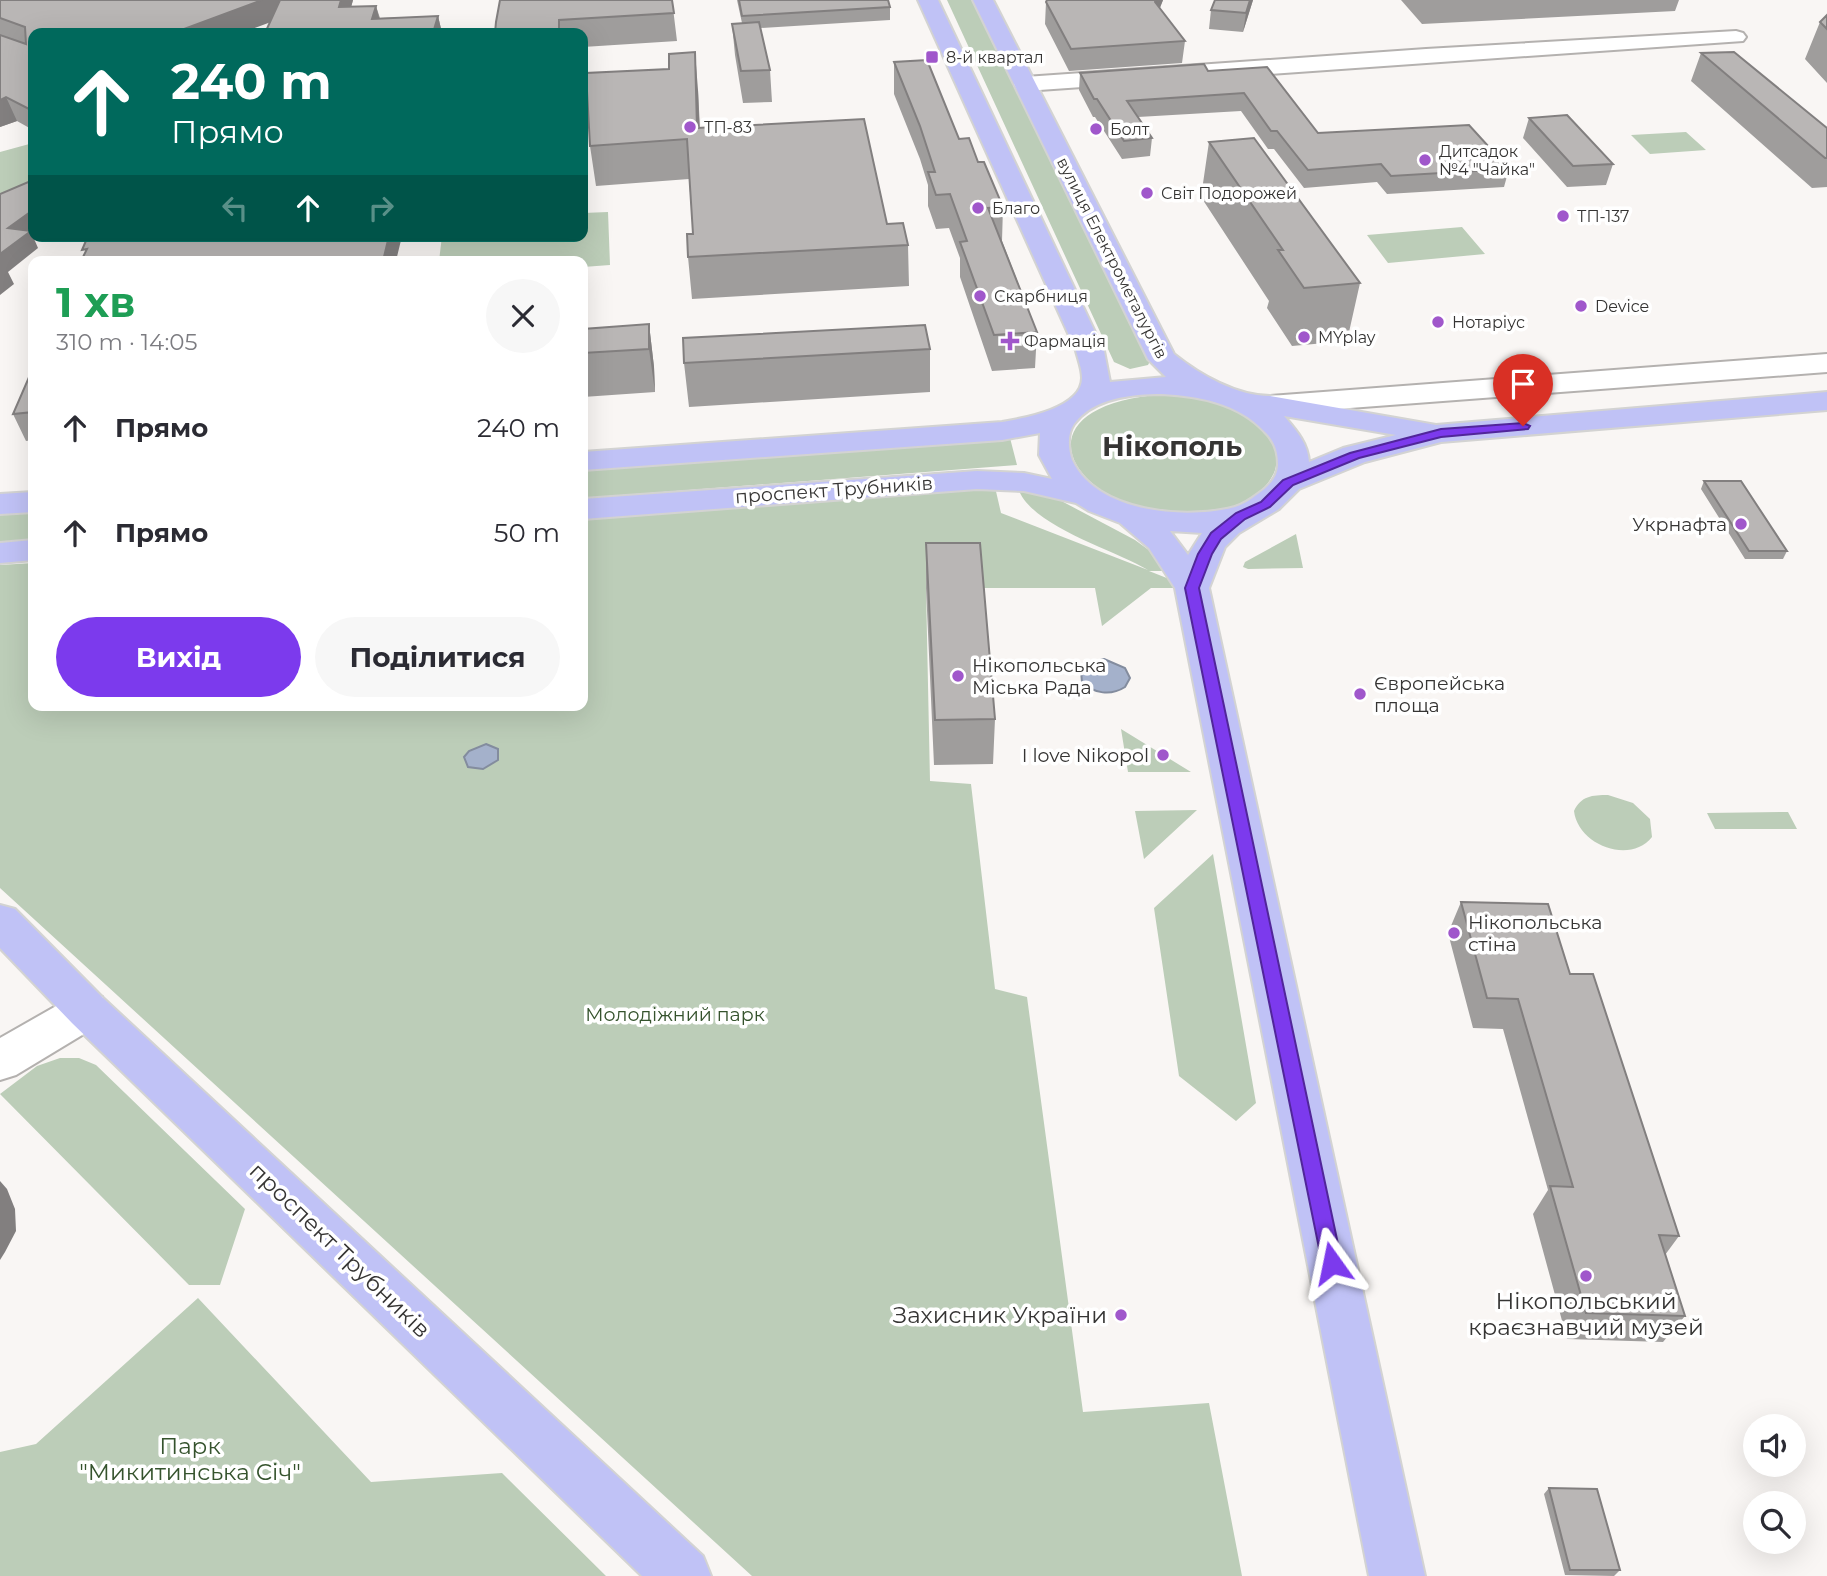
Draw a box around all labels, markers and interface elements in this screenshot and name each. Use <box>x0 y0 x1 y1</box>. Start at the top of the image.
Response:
place label: 8-й квартал <box>946 48 1044 67</box>
marker: 8-й квартал <box>924 49 940 65</box>
text: 240 m <box>171 52 332 111</box>
icon: ahead <box>56 56 147 147</box>
text: Прямо <box>171 112 284 151</box>
place label: ТП-83 <box>704 118 752 137</box>
marker: ТП-83 <box>682 119 698 135</box>
place label: Болт <box>1110 120 1150 139</box>
marker: Болт <box>1088 121 1104 137</box>
place label: Дитсадок №4 "Чайка" <box>1439 142 1535 179</box>
marker: Дитсадок №4 "Чайка" <box>1417 152 1433 168</box>
street label: вулиця Електрометалургів <box>1053 154 1171 362</box>
place label: Світ Подорожей <box>1161 184 1297 203</box>
marker: Світ Подорожей <box>1139 185 1155 201</box>
icon: left <box>216 189 254 227</box>
icon: ahead <box>289 189 327 227</box>
icon: right <box>362 189 400 227</box>
place label: Благо <box>992 199 1040 218</box>
marker: Благо <box>970 200 986 216</box>
place label: ТП-137 <box>1577 207 1629 226</box>
marker: ТП-137 <box>1555 208 1571 224</box>
text: 1 хв <box>56 276 135 328</box>
button: close <box>486 279 560 353</box>
place label: Скарбниця <box>994 287 1088 306</box>
marker: Скарбниця <box>972 288 988 304</box>
place label: Device <box>1595 297 1649 316</box>
marker: Device <box>1573 298 1589 314</box>
place label: Нотаріус <box>1452 313 1525 332</box>
marker: Нотаріус <box>1430 314 1446 330</box>
text: 310 m · 14:05 <box>56 328 198 356</box>
place label: MYplay <box>1318 328 1376 347</box>
marker: MYplay <box>1296 329 1312 345</box>
place label: Фармація <box>1024 332 1106 351</box>
marker: Фармація <box>1002 333 1018 349</box>
pin <box>1493 354 1553 426</box>
icon: arrive <box>1504 365 1542 403</box>
icon: ahead <box>56 409 94 447</box>
text: Прямо <box>115 412 208 444</box>
text: 240 m <box>477 412 560 444</box>
district label: Нікополь <box>1102 429 1242 463</box>
street label: проспект Трубників <box>734 472 934 508</box>
place label: Укрнафта <box>1632 513 1727 536</box>
icon: ahead <box>56 514 94 552</box>
marker: Укрнафта <box>1733 516 1749 532</box>
text: Прямо <box>115 517 208 549</box>
text: 50 m <box>494 517 560 549</box>
button: Вихід <box>56 617 301 697</box>
button: Поділитися <box>315 617 560 697</box>
place label: Нiкопольська Міська Рада <box>972 654 1106 699</box>
marker: Нiкопольська Міська Рада <box>950 668 966 684</box>
place label: Європейська площа <box>1374 672 1505 717</box>
marker: Європейська площа <box>1352 686 1368 702</box>
place label: I love Nikopol <box>1022 744 1149 767</box>
marker: I love Nikopol <box>1155 747 1171 763</box>
place label: Нікопольська стіна <box>1468 911 1602 956</box>
marker: Нікопольська стіна <box>1446 925 1462 941</box>
park label: Молодіжний парк <box>585 1003 765 1026</box>
street label: проспект Трубників <box>244 1157 436 1343</box>
position arrow <box>1295 1226 1369 1300</box>
marker: Нiкопольський краєзнавчий музей <box>1578 1268 1594 1284</box>
place label: Нiкопольський краєзнавчий музей <box>1468 1287 1704 1341</box>
place label: Захисник України <box>893 1301 1107 1329</box>
marker: Захисник України <box>1113 1307 1129 1323</box>
map controls <box>1743 1414 1806 1554</box>
button: sound <box>1743 1414 1806 1477</box>
park label: Парк "Микитинська Січ" <box>79 1432 301 1486</box>
button: search <box>1743 1491 1806 1554</box>

